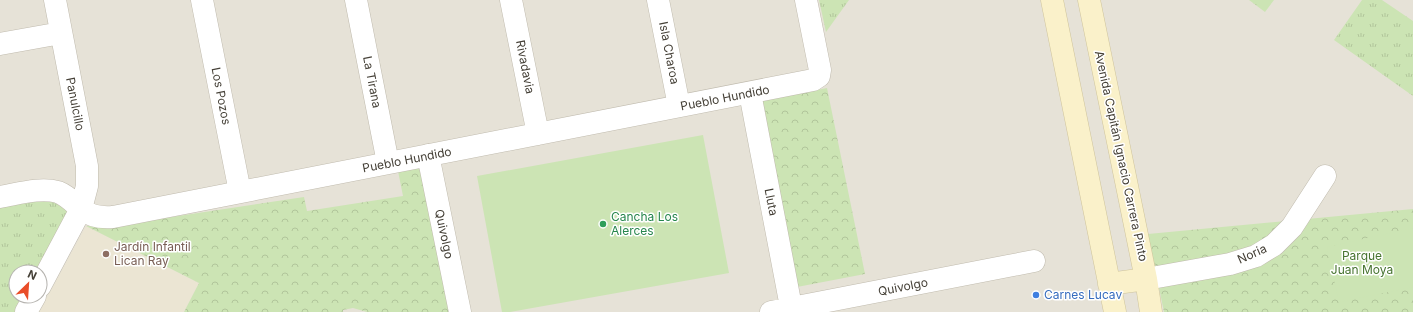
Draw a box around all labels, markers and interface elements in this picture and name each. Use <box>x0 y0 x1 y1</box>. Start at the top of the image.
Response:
street label: Isla Charoa <box>656 20 683 86</box>
street label: Rivadavia <box>513 39 538 95</box>
street label: Avenida Capitán Ignacio Carrera Pinto <box>1092 49 1151 263</box>
street label: La Tirana <box>360 55 385 109</box>
street label: Los Pozos <box>209 66 234 126</box>
street label: Panulcillo <box>63 76 88 132</box>
street label: Pueblo Hundido <box>679 82 771 114</box>
street label: Pueblo Hundido <box>361 144 453 176</box>
street label: Lluta <box>762 187 781 217</box>
street label: Quivolgo <box>432 208 457 260</box>
place label: Cancha Los Alerces <box>611 209 678 238</box>
marker: Cancha Los Alerces <box>598 219 608 229</box>
place label: Jardín Infantil Lican Ray <box>114 239 191 268</box>
street label: Noria <box>1235 240 1269 267</box>
park label: Parque Juan Moya <box>1331 248 1393 277</box>
marker: Jardín Infantil Lican Ray <box>101 249 111 259</box>
north arrow <box>8 264 48 304</box>
text: N <box>25 267 39 283</box>
street label: Quivolgo <box>877 274 929 299</box>
place label: Carnes Lucav <box>1044 287 1122 302</box>
marker: Carnes Lucav <box>1031 290 1041 300</box>

